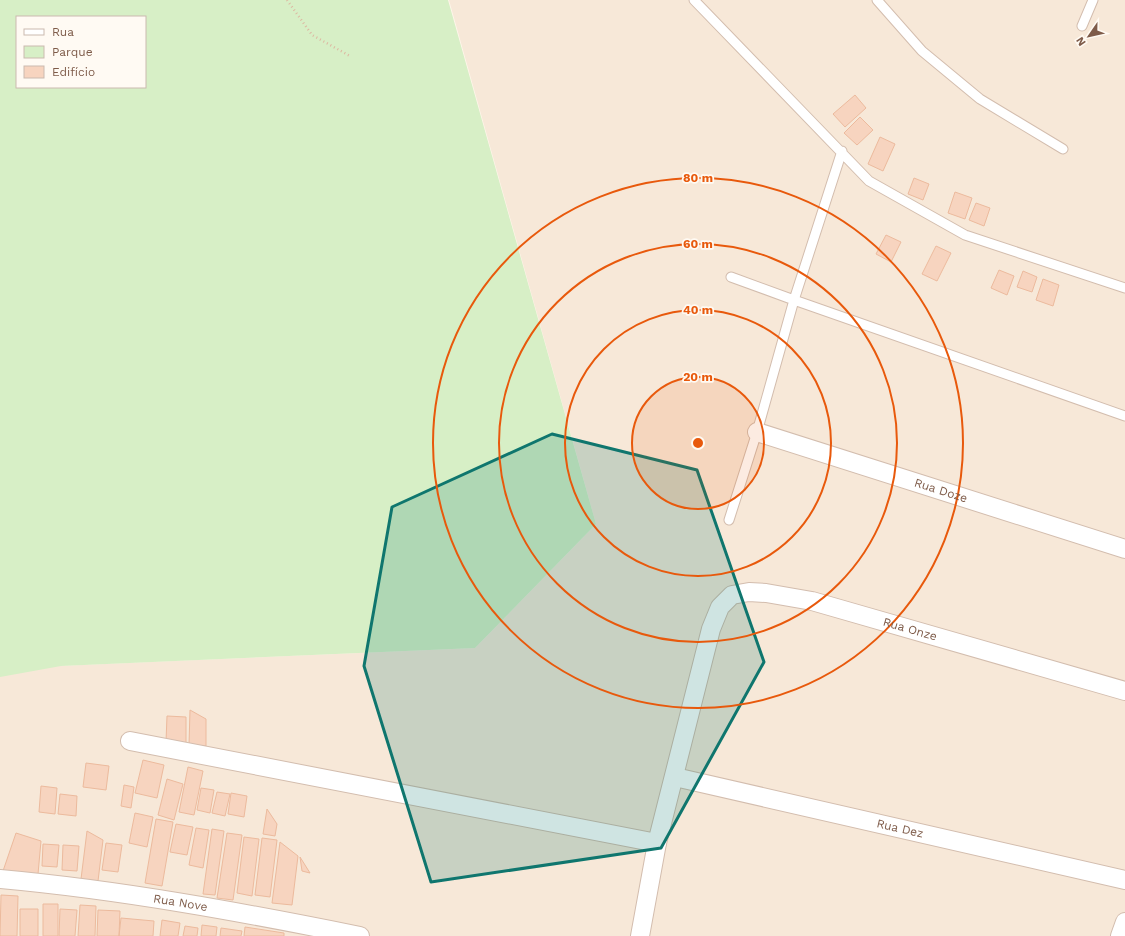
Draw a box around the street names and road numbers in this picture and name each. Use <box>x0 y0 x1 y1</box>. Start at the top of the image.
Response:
street label: Rua Doze <box>913 475 969 505</box>
street label: Rua Onze <box>881 615 939 644</box>
street label: Rua Dez <box>875 816 925 841</box>
street label: Rua Nove <box>152 891 209 914</box>

